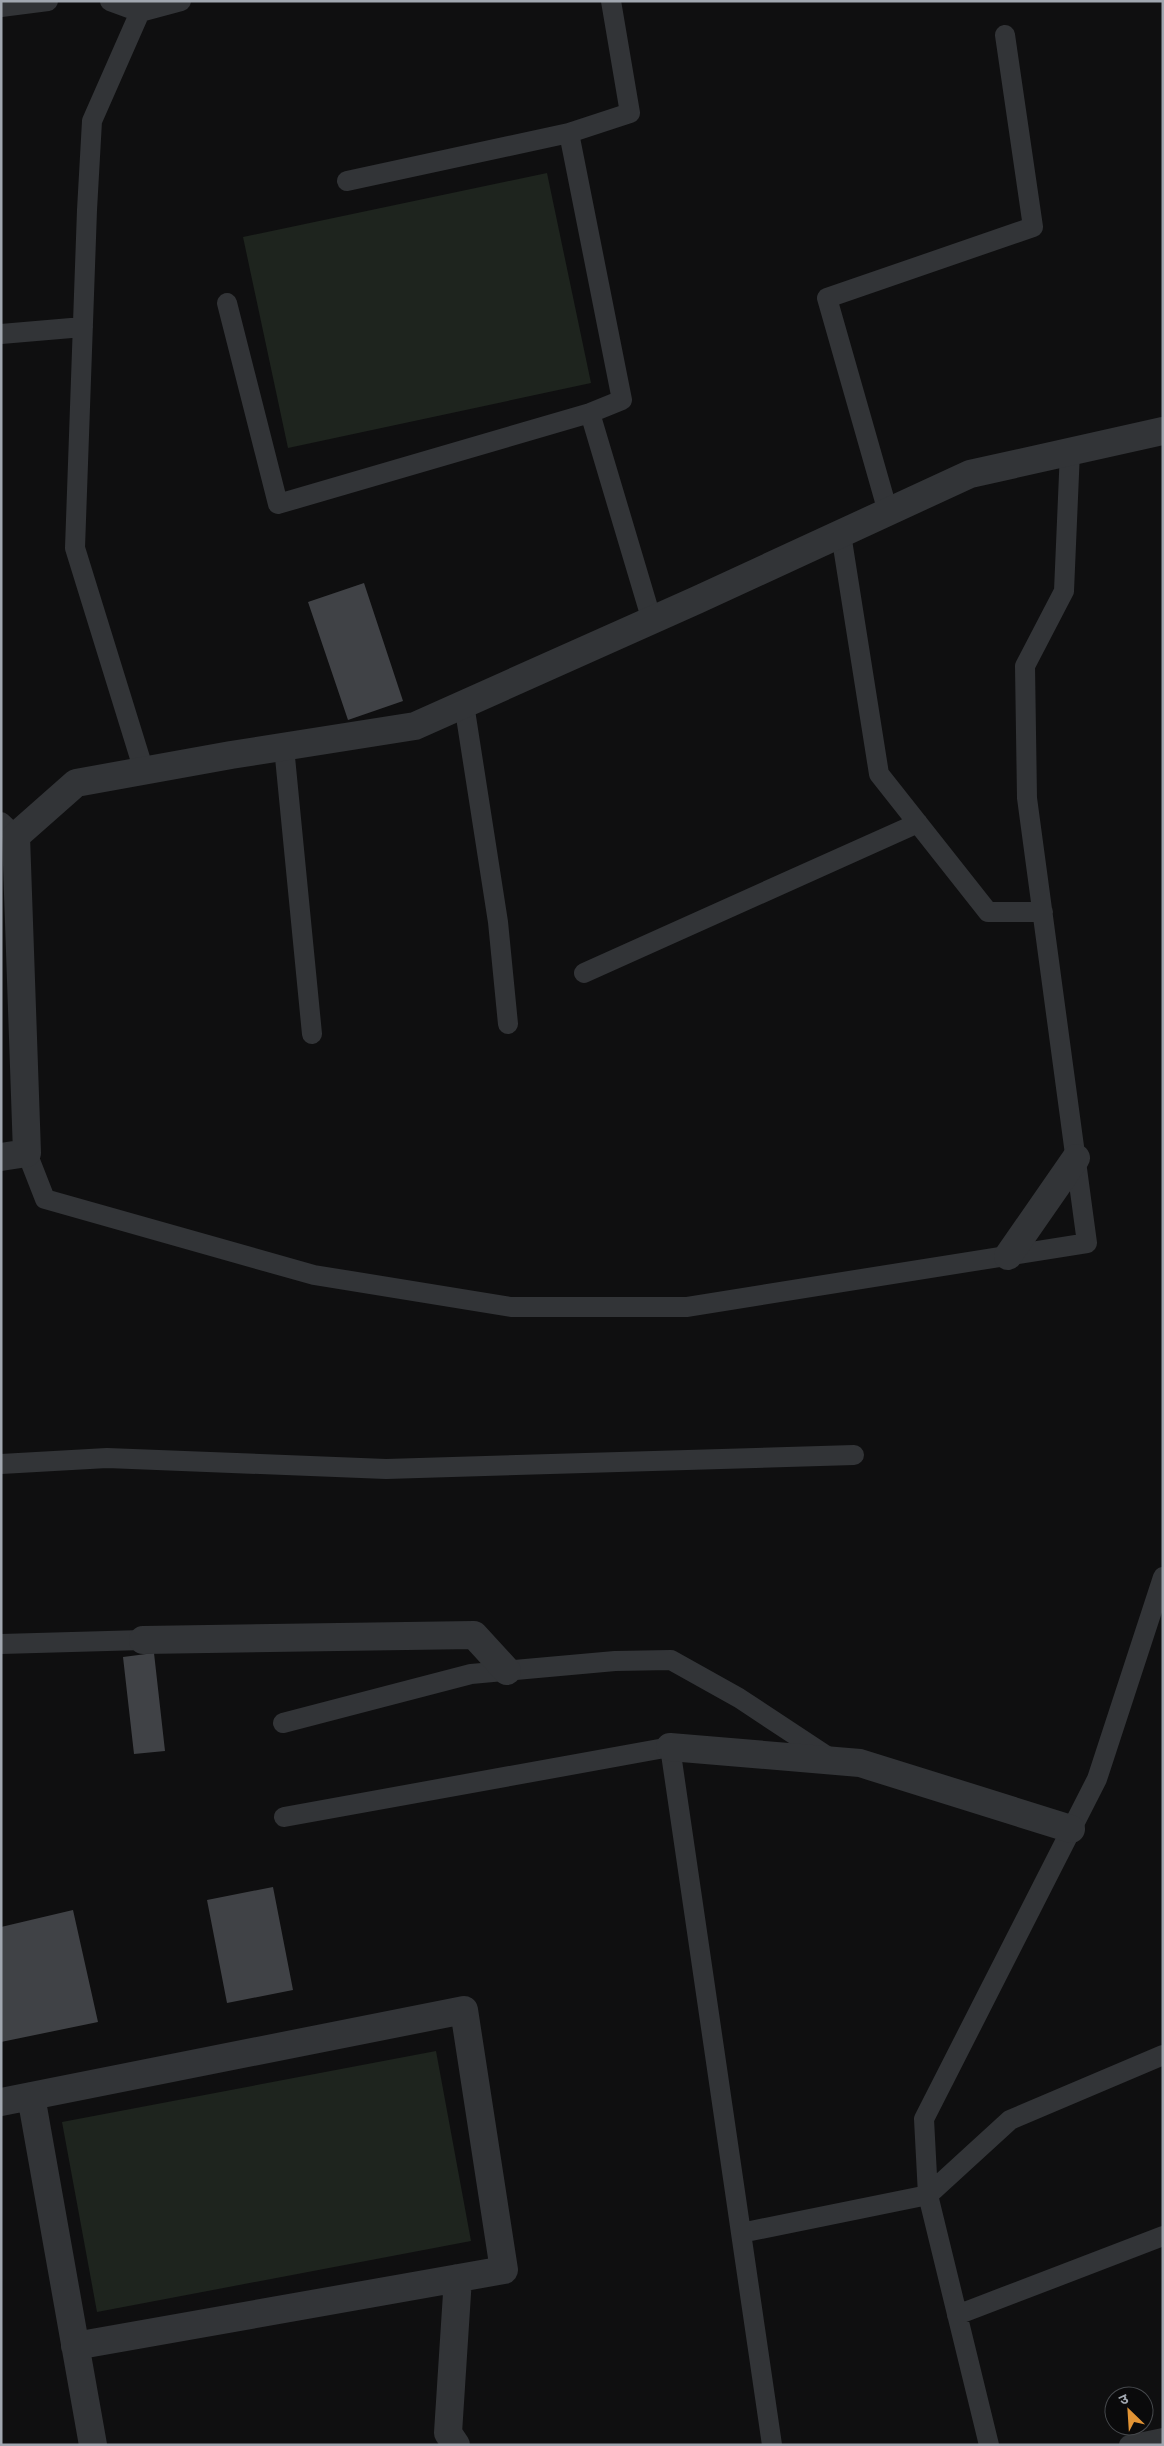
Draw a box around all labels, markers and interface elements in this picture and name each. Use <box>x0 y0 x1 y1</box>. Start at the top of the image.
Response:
north arrow <box>1104 2386 1154 2436</box>
text: उ <box>1116 2390 1131 2408</box>

